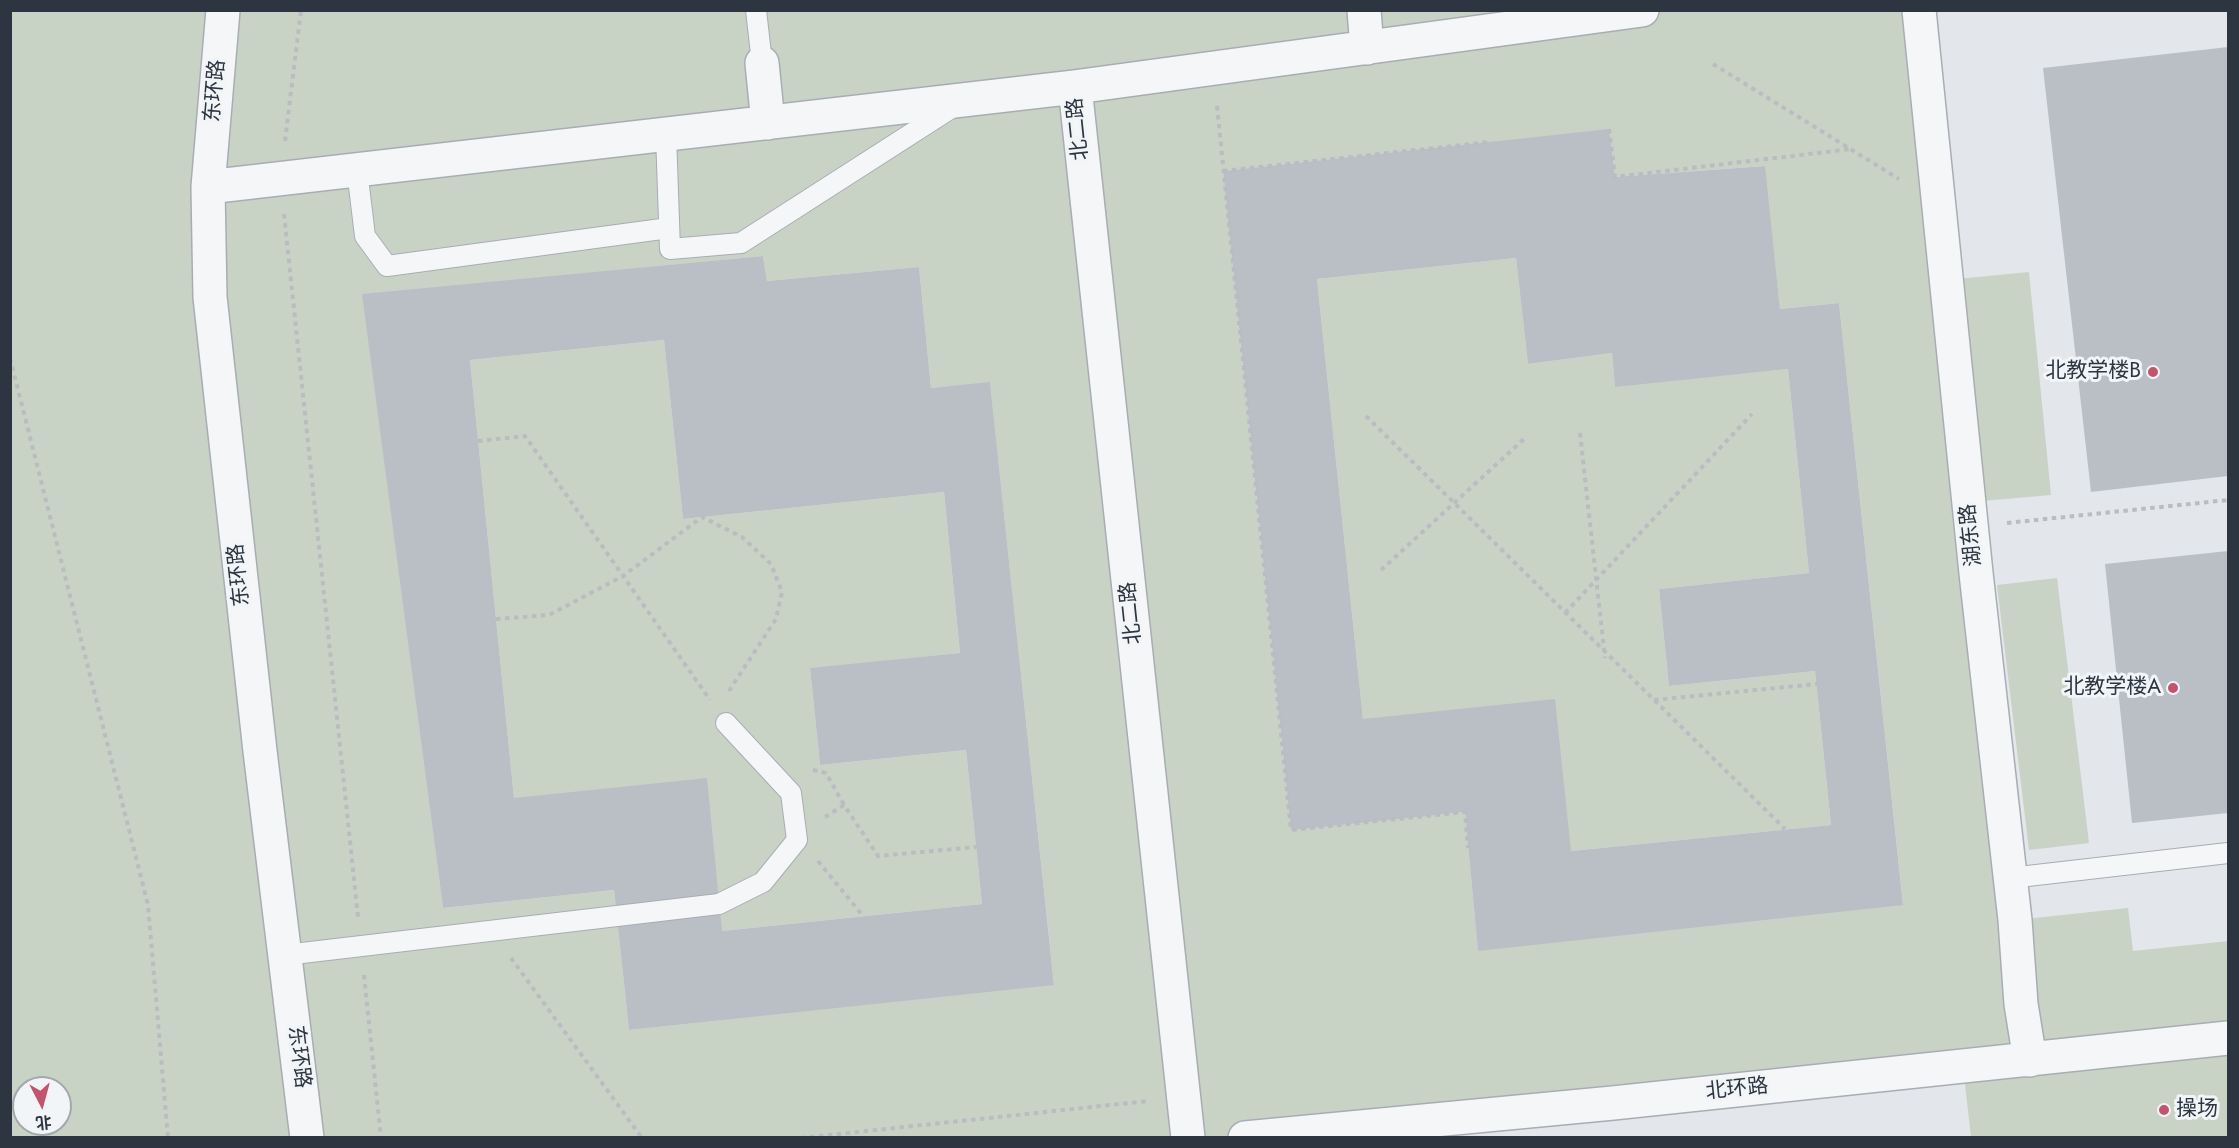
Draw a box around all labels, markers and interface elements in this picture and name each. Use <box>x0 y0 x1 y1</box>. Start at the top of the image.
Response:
street label: 东环路 <box>201 59 231 123</box>
street label: 北二路 <box>1063 96 1095 162</box>
place label: 北教学楼B <box>2045 359 2141 385</box>
marker: 北教学楼B <box>2146 365 2160 379</box>
street label: 湖东路 <box>1956 502 1988 568</box>
street label: 东环路 <box>224 542 256 608</box>
street label: 北二路 <box>1116 580 1148 646</box>
place label: 北教学楼A <box>2063 675 2161 701</box>
marker: 北教学楼A <box>2166 681 2180 695</box>
street label: 东环路 <box>282 1024 314 1090</box>
street label: 北环路 <box>1704 1074 1770 1106</box>
north arrow <box>12 1076 72 1136</box>
place label: 操场 <box>2176 1097 2218 1123</box>
marker: 操场 <box>2157 1103 2171 1117</box>
text: 北 <box>35 1110 53 1135</box>

